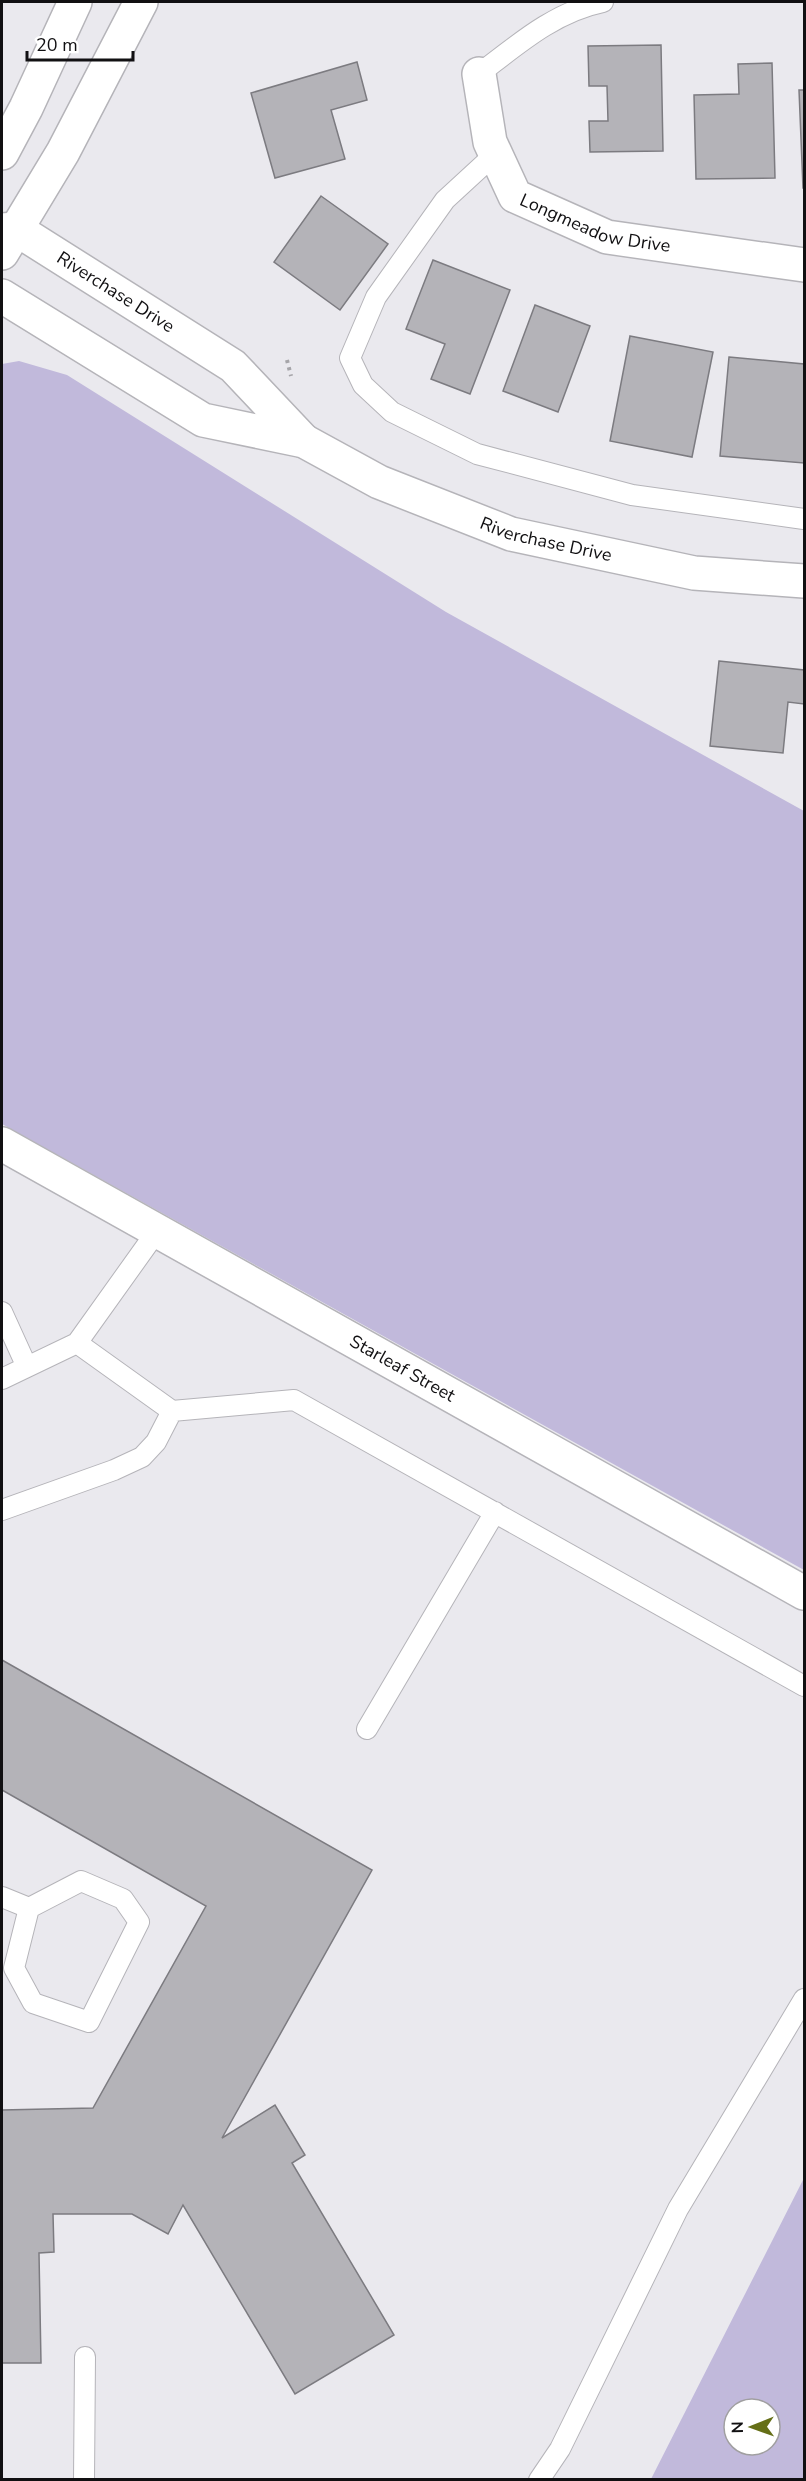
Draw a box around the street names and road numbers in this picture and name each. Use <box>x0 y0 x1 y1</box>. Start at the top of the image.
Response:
street label: Longmeadow Drive <box>516 188 672 258</box>
street label: Riverchase Drive <box>52 246 179 338</box>
street label: Riverchase Drive <box>477 511 614 567</box>
street label: Starleaf Street <box>345 1329 460 1408</box>

